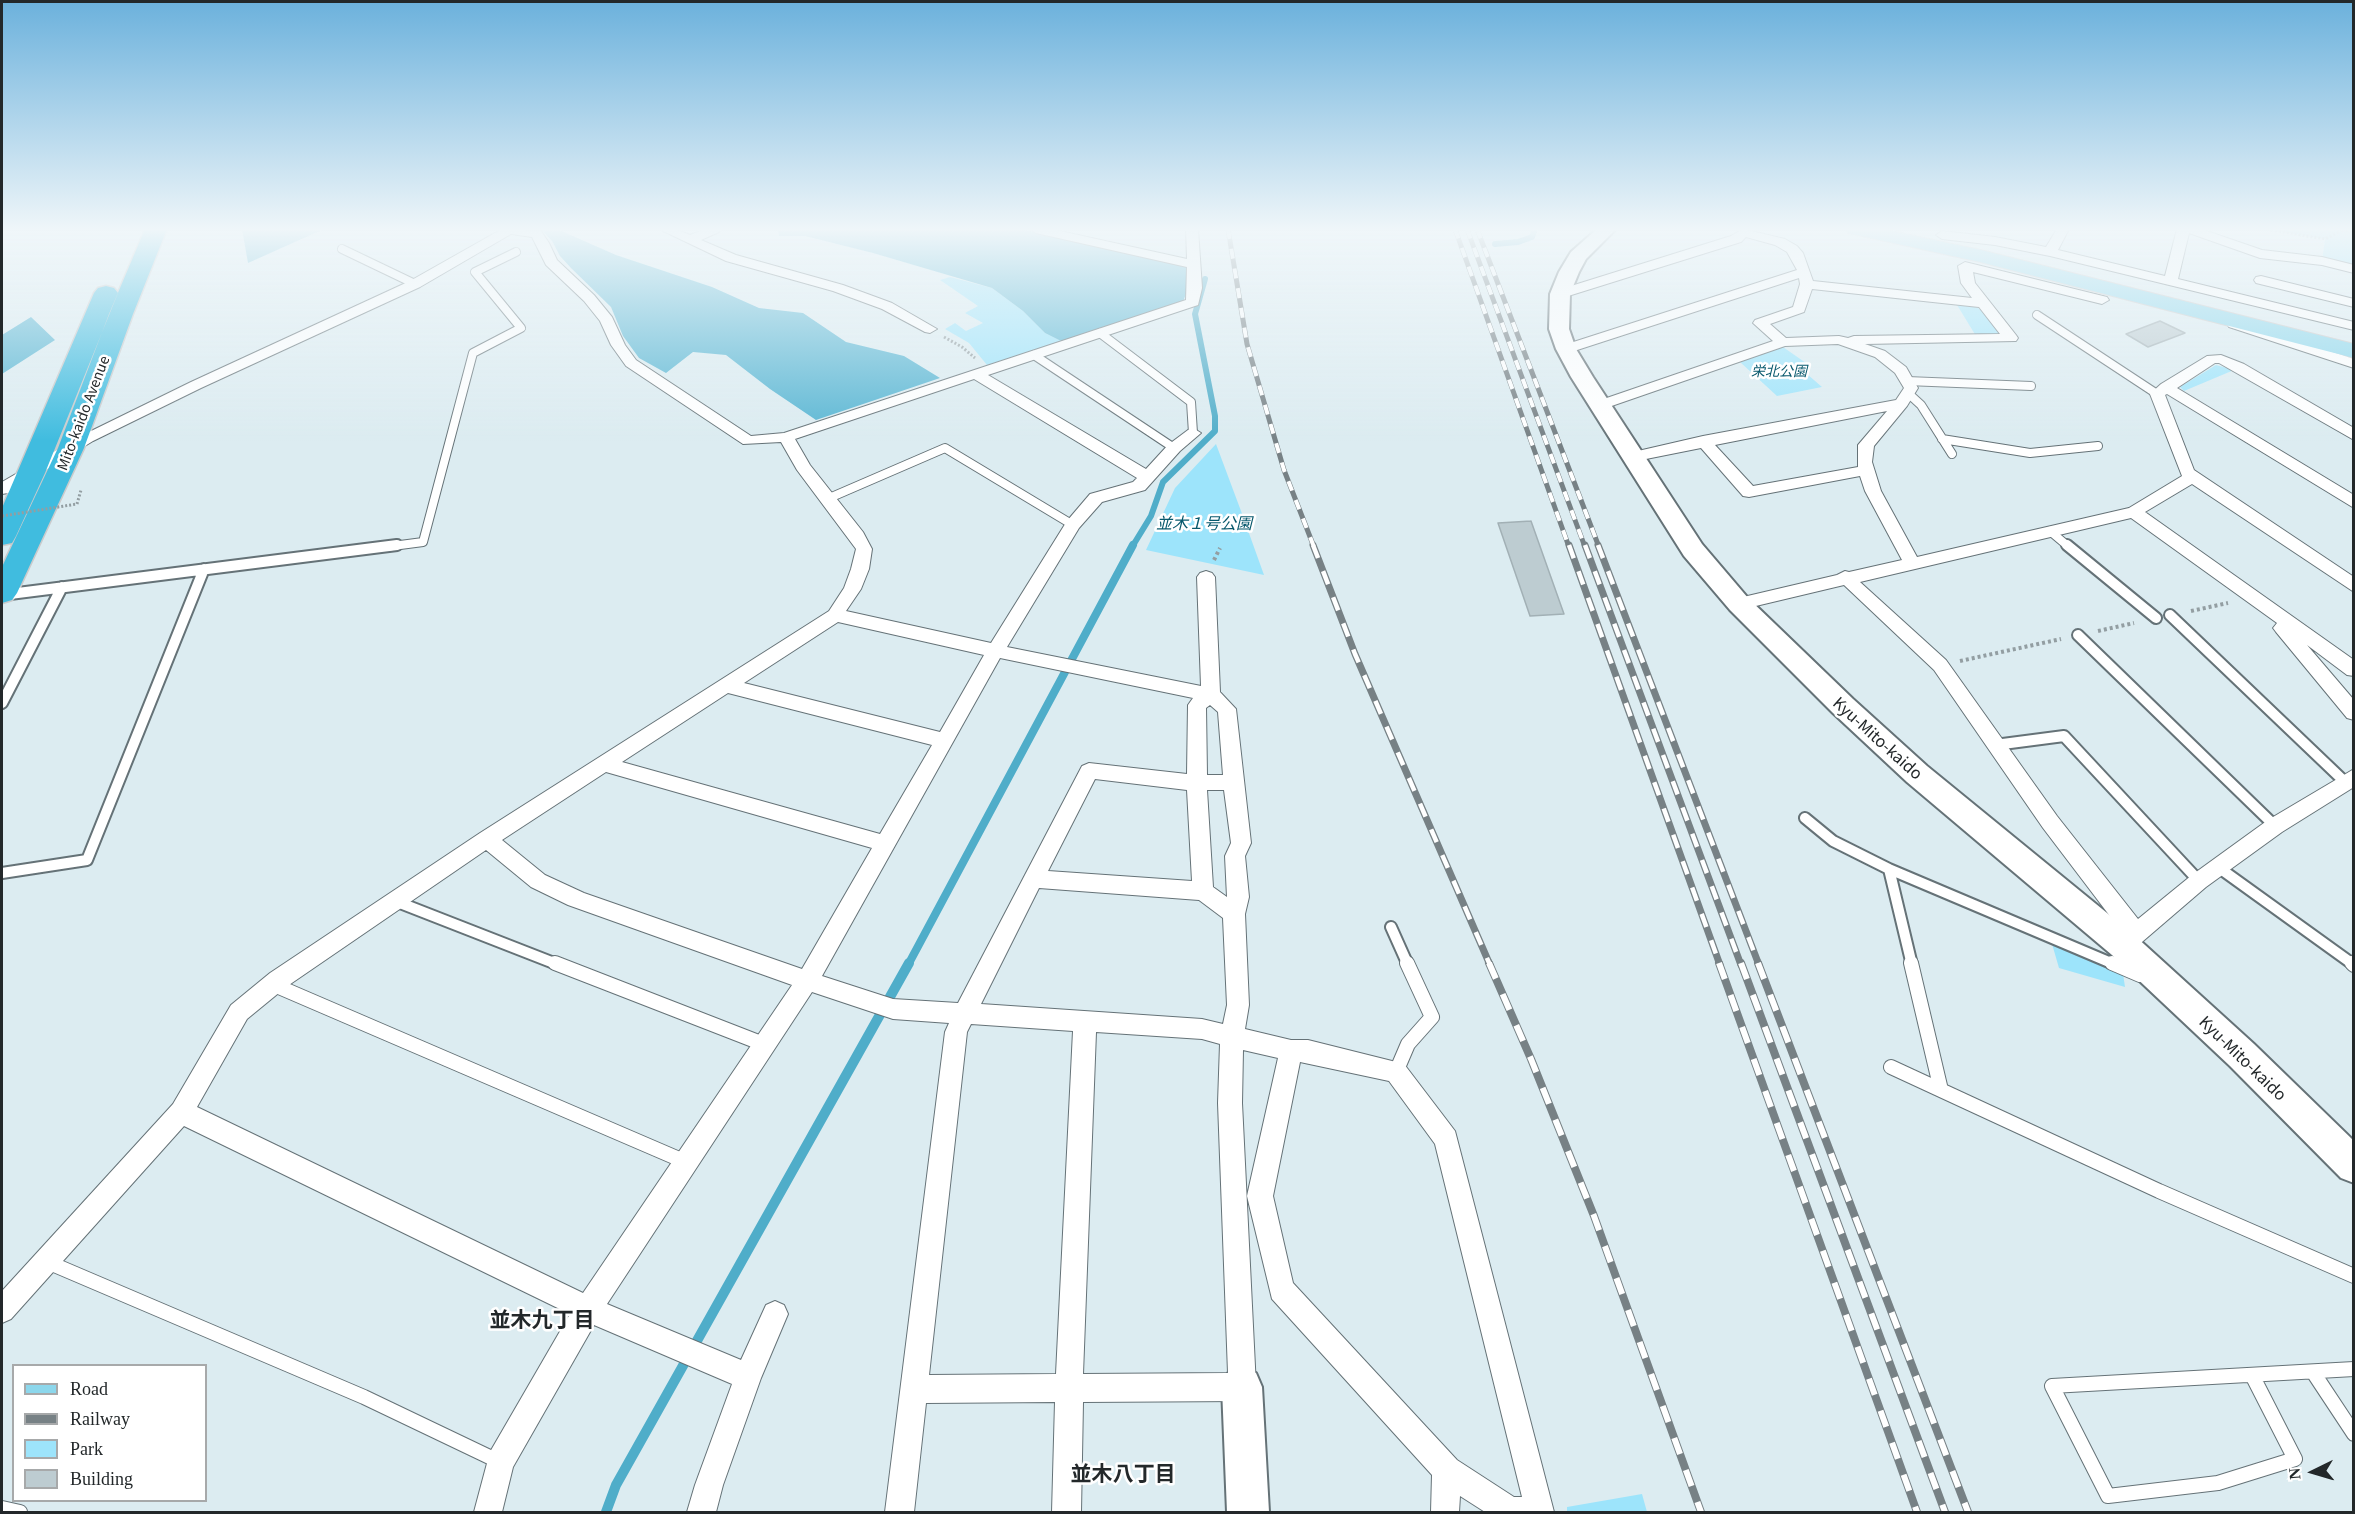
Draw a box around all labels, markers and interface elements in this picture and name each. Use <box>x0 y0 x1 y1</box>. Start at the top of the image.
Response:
street label: Mito-kaido Avenue <box>53 353 113 473</box>
park label: 栄北公園 <box>1751 363 1807 379</box>
park label: 並木１号公園 <box>1156 513 1252 533</box>
street label: Kyu-Mito-kaido <box>1829 693 1927 783</box>
street label: Kyu-Mito-kaido <box>2195 1012 2291 1104</box>
district label: 並木九丁目 <box>490 1306 594 1332</box>
legend <box>12 1364 207 1502</box>
text: Road <box>70 1379 108 1399</box>
text: Railway <box>70 1409 130 1429</box>
text: Park <box>70 1439 103 1459</box>
north arrow <box>2283 1442 2343 1502</box>
district label: 並木八丁目 <box>1071 1460 1175 1486</box>
text: N <box>2286 1467 2304 1480</box>
text: Building <box>70 1469 133 1489</box>

